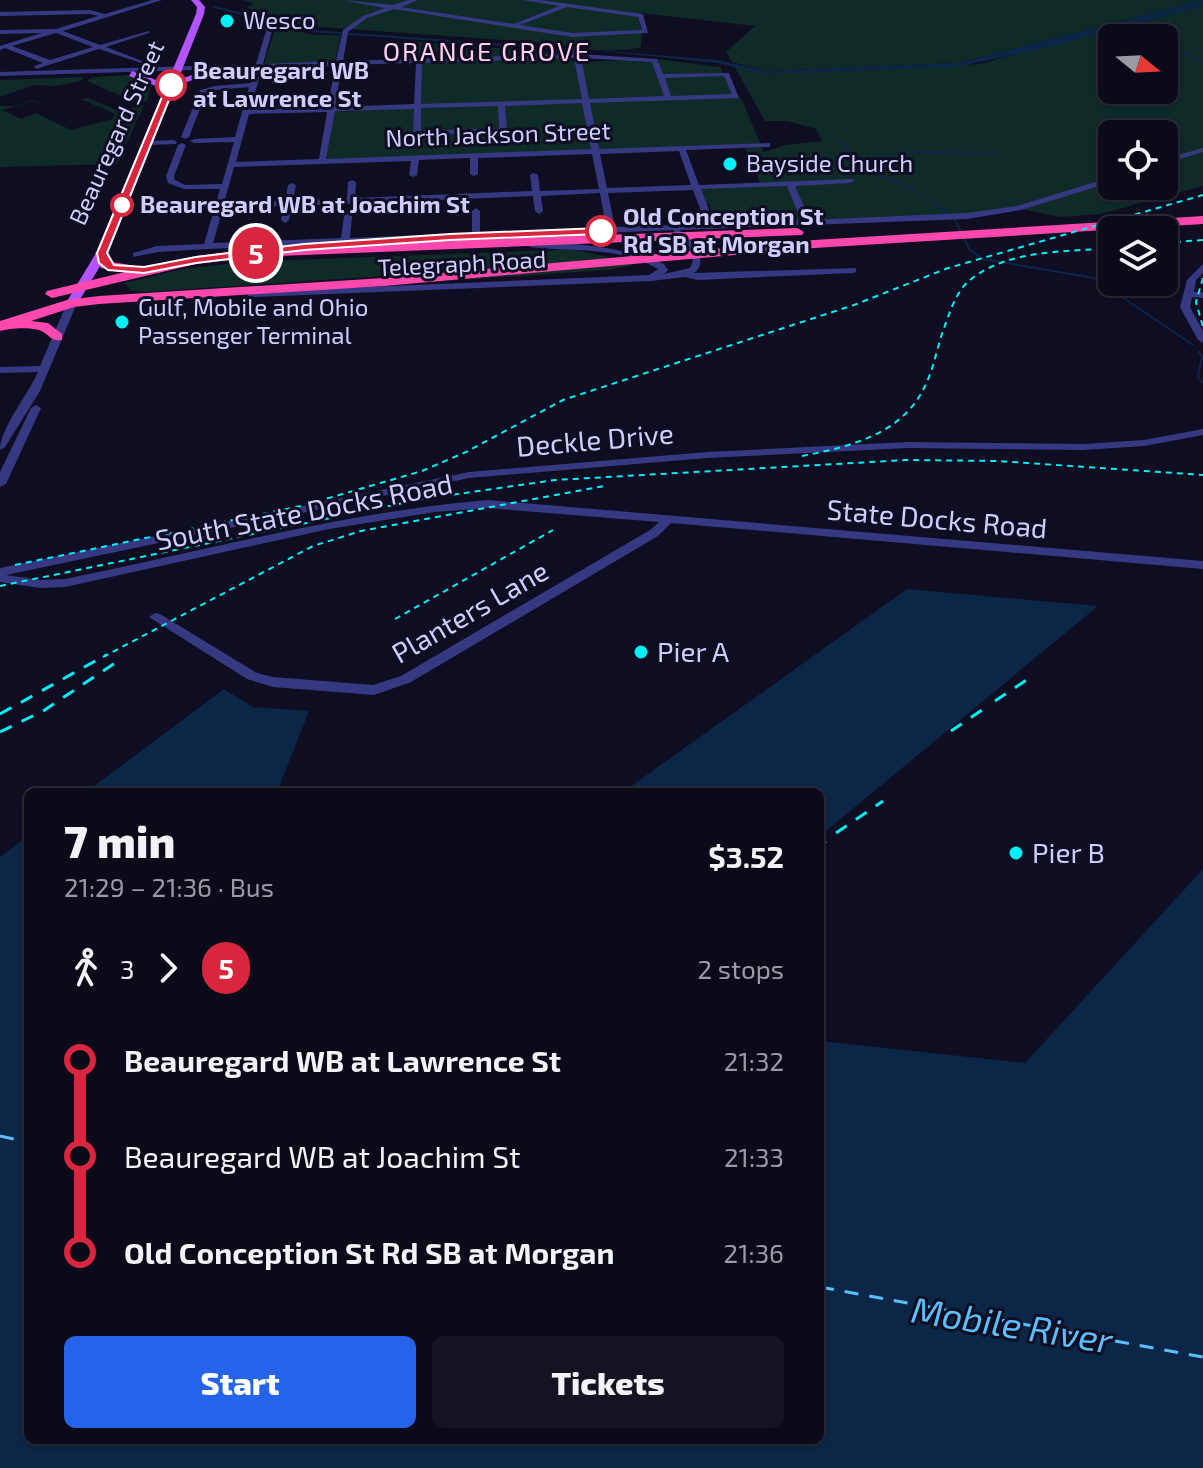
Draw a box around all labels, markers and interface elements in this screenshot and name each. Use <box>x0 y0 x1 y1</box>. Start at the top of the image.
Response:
place label: Wesco <box>243 5 316 34</box>
marker: Wesco <box>218 12 236 30</box>
north arrow <box>1098 24 1178 104</box>
map controls <box>1098 24 1178 296</box>
district label: ORANGE GROVE <box>383 35 591 66</box>
street label: Beauregard Street <box>62 36 169 229</box>
place label: Beauregard WB at Lawrence St <box>193 55 369 112</box>
marker: Beauregard WB at Lawrence St <box>156 70 186 100</box>
street label: North Jackson Street <box>385 115 611 152</box>
button: locate <box>1098 120 1178 200</box>
place label: Bayside Church <box>746 148 913 177</box>
marker: Bayside Church <box>721 155 739 173</box>
place label: Beauregard WB at Joachim St <box>140 189 470 218</box>
marker: Beauregard WB at Joachim St <box>111 194 133 216</box>
place label: Old Conception St Rd SB at Morgan <box>623 201 824 258</box>
marker: Old Conception St Rd SB at Morgan <box>586 216 616 246</box>
button: layers <box>1098 216 1178 296</box>
line badge: 5 <box>230 227 282 279</box>
text: 5 <box>248 236 264 270</box>
street label: Telegraph Road <box>377 244 547 281</box>
place label: Gulf, Mobile and Ohio Passenger Terminal <box>138 292 368 349</box>
marker: Gulf, Mobile and Ohio Passenger Terminal <box>113 313 131 331</box>
street label: Deckle Drive <box>515 415 675 463</box>
street label: South State Docks Road <box>152 466 455 556</box>
street label: State Docks Road <box>826 491 1049 545</box>
street label: Planters Lane <box>385 553 554 670</box>
place label: Pier A <box>657 634 730 668</box>
marker: Pier A <box>632 643 650 661</box>
text: 7 min <box>64 814 176 867</box>
place label: Pier B <box>1032 835 1105 869</box>
text: $3.52 <box>708 838 784 874</box>
marker: Pier B <box>1007 844 1025 862</box>
text: 21:29 – 21:36 · Bus <box>64 871 274 902</box>
icon: walk <box>64 946 108 990</box>
icon: forward <box>146 946 190 990</box>
text: 5 <box>218 951 234 985</box>
text: 3 <box>120 953 134 984</box>
text: 2 stops <box>697 953 784 984</box>
text: Beauregard WB at Lawrence St <box>124 1042 561 1078</box>
text: 21:32 <box>724 1045 784 1076</box>
text: Beauregard WB at Joachim St <box>124 1138 520 1174</box>
text: 21:33 <box>724 1141 784 1172</box>
text: Old Conception St Rd SB at Morgan <box>124 1234 614 1270</box>
text: 21:36 <box>724 1237 784 1268</box>
water label: Mobile River <box>909 1286 1117 1361</box>
button: Start <box>64 1336 416 1428</box>
button: Tickets <box>432 1336 784 1428</box>

